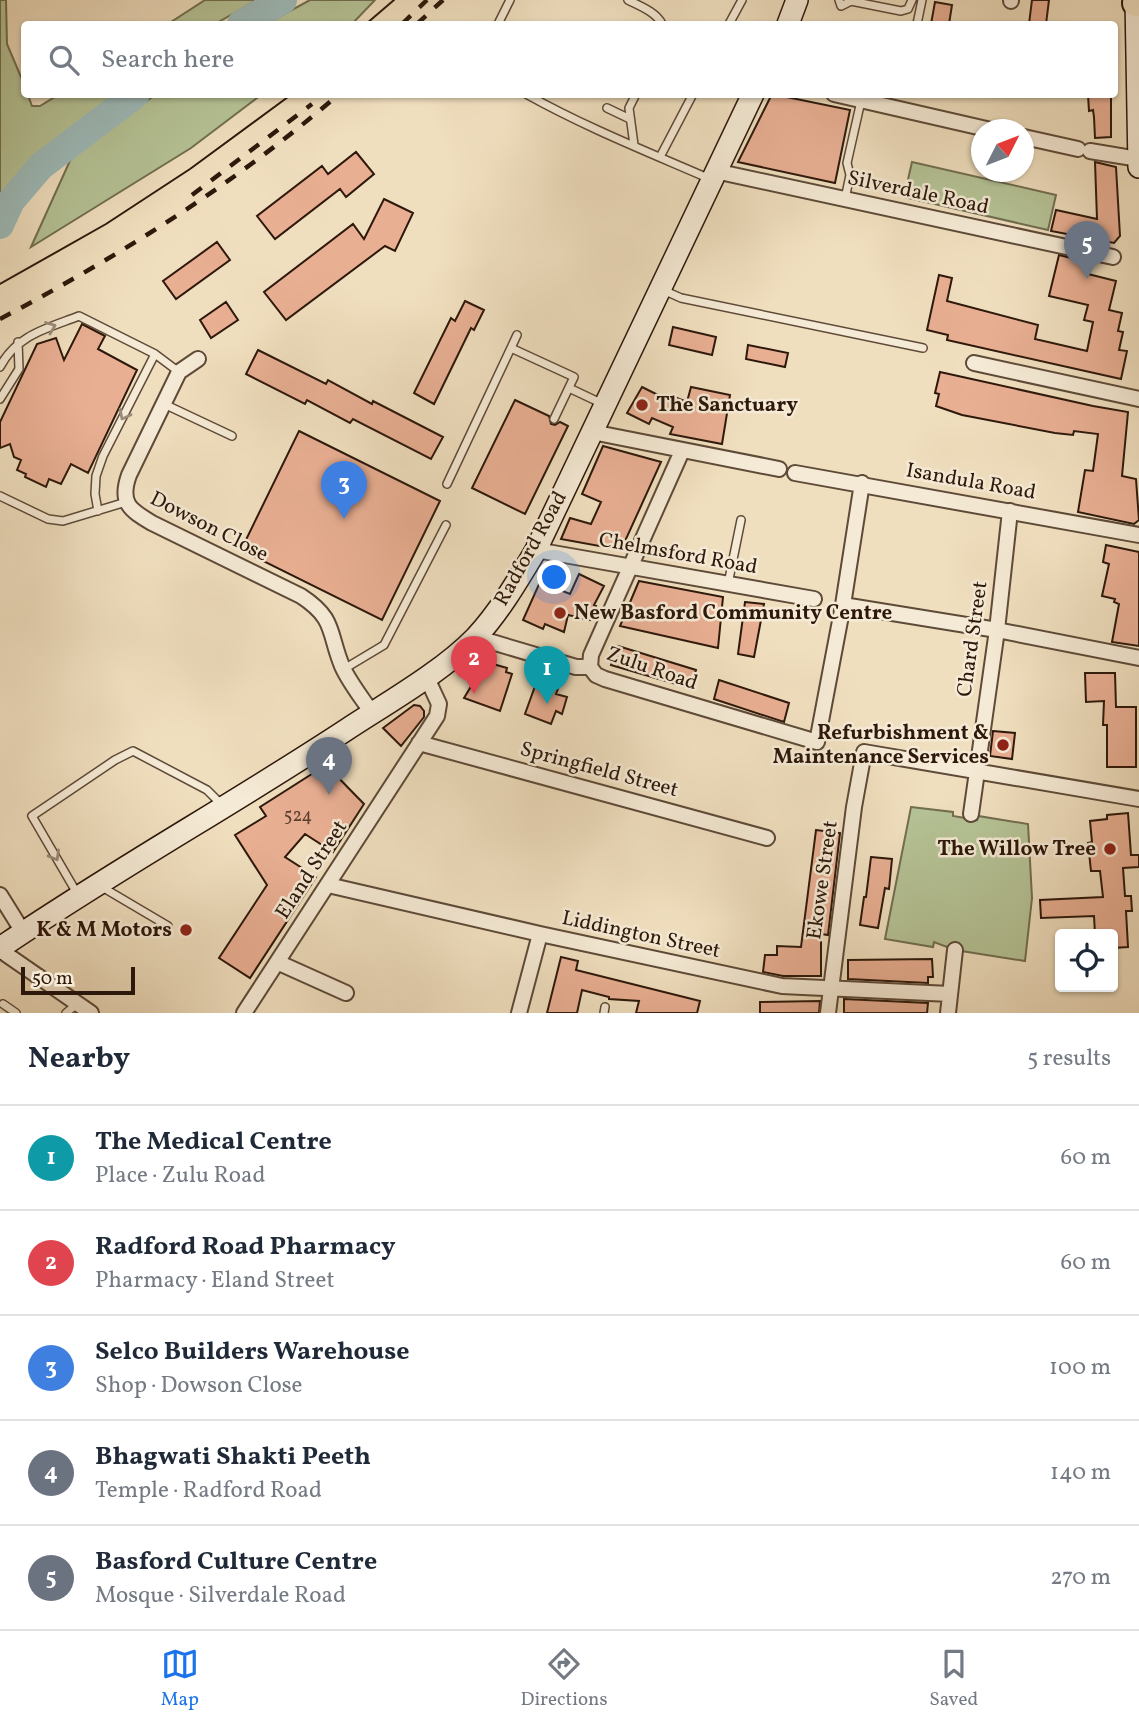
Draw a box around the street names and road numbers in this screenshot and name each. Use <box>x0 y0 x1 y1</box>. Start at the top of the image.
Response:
street label: Silverdale Road <box>845 164 991 222</box>
street label: Isandula Road <box>904 456 1038 508</box>
street label: Dowson Close <box>145 485 273 569</box>
street label: Radford Road <box>487 486 575 612</box>
street label: Chelmsford Road <box>596 526 760 582</box>
street label: Chard Street <box>951 579 995 699</box>
street label: Zulu Road <box>602 640 702 698</box>
street label: Springfield Street <box>517 735 681 805</box>
street label: Eland Street <box>269 815 355 925</box>
street label: Ekowe Street <box>800 819 846 941</box>
street label: Liddington Street <box>559 904 723 966</box>

